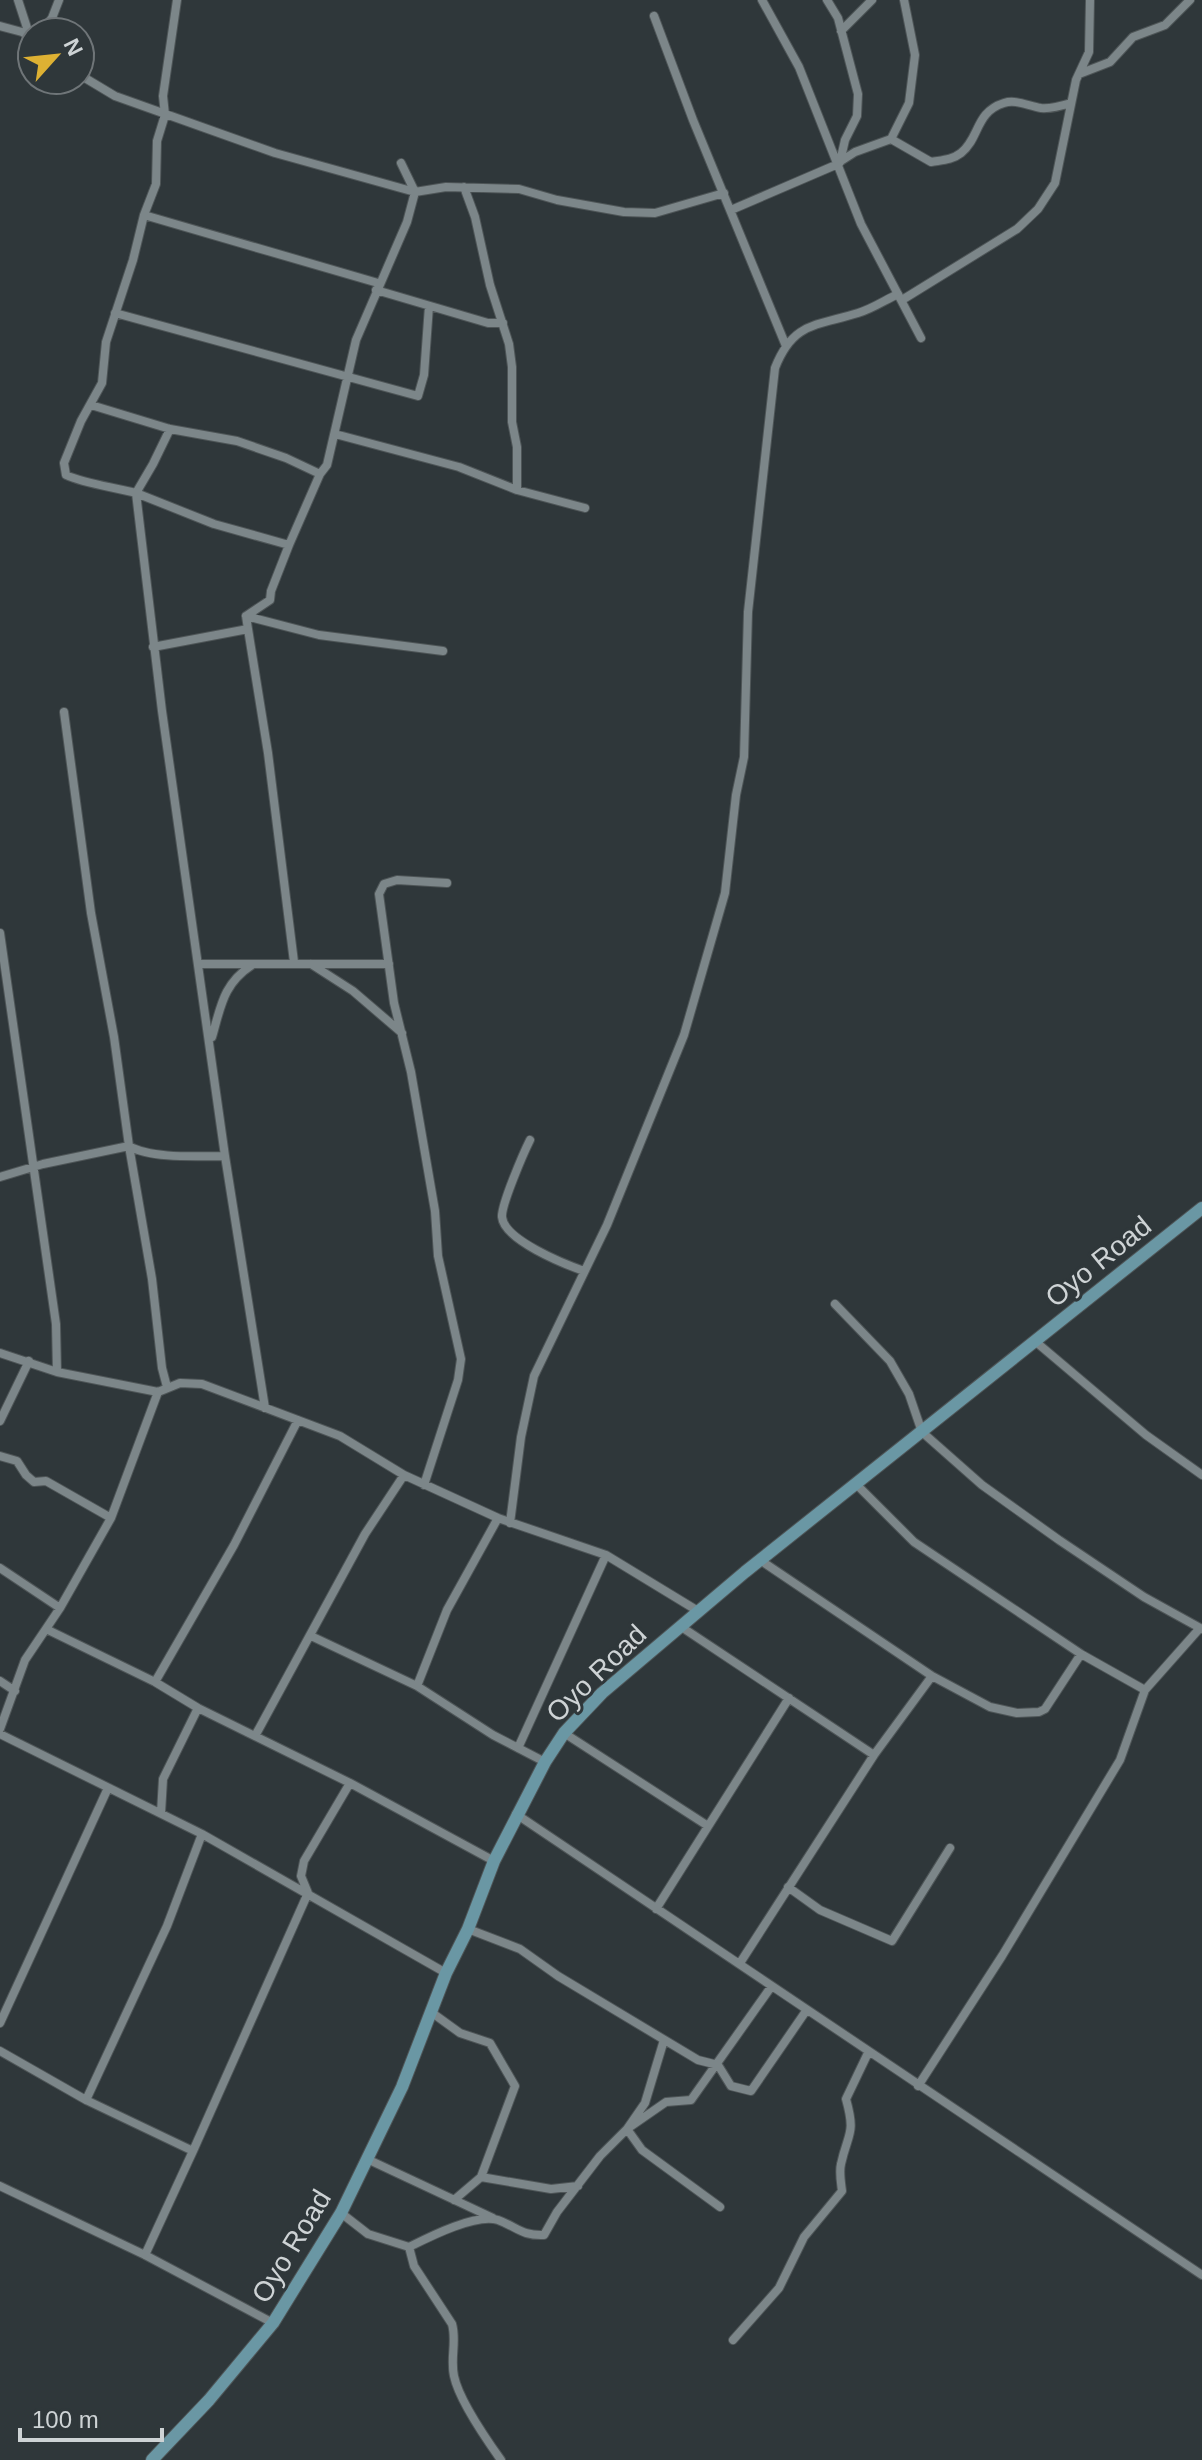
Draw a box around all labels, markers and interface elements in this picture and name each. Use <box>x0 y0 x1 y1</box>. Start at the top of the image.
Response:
north arrow <box>16 16 96 96</box>
text: N <box>59 34 88 60</box>
street label: Oyo Road <box>1040 1210 1157 1313</box>
street label: Oyo Road <box>540 1618 652 1728</box>
street label: Oyo Road <box>246 2184 337 2308</box>
scale bar <box>20 2392 162 2442</box>
text: 100 m <box>32 2406 99 2433</box>

